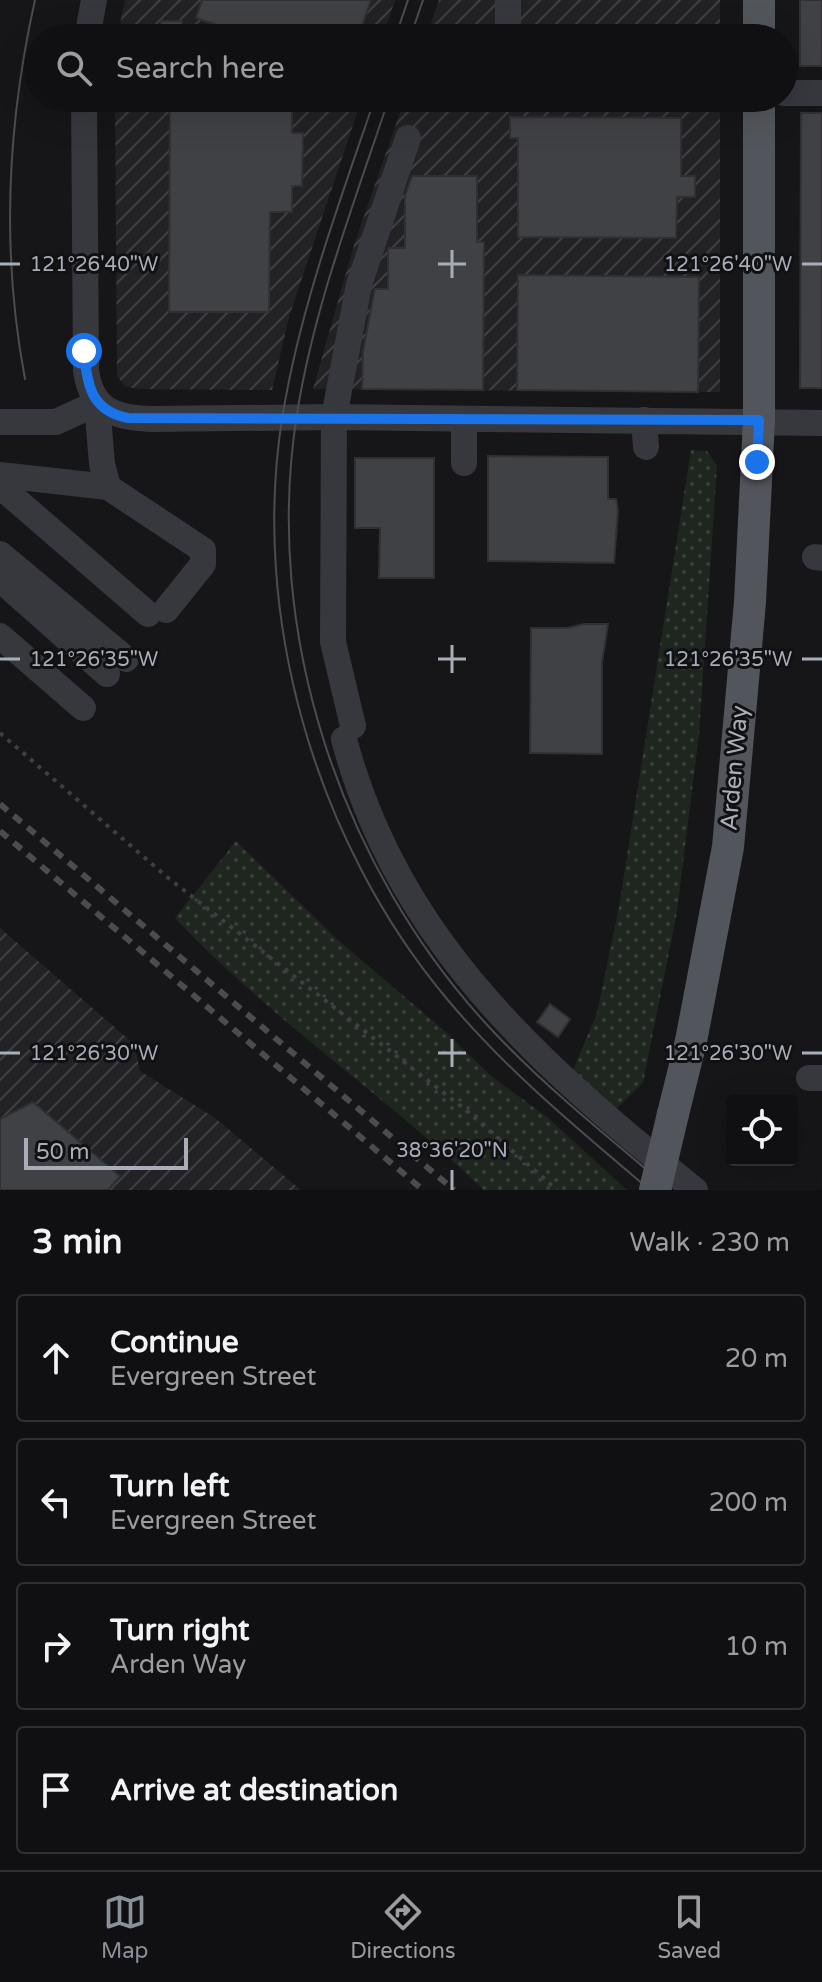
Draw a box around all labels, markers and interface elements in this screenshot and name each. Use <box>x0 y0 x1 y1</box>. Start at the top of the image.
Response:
search box <box>24 24 798 112</box>
icon: search <box>52 46 96 90</box>
text: Search here <box>116 50 285 87</box>
text: 121°26'40"W <box>30 253 158 277</box>
text: 121°26'40"W <box>664 253 792 277</box>
route start <box>66 333 102 369</box>
route end <box>739 444 775 480</box>
text: 121°26'35"W <box>30 648 158 672</box>
text: 121°26'35"W <box>664 648 792 672</box>
street label: Arden Way <box>715 704 754 832</box>
text: 121°26'30"W <box>30 1042 158 1066</box>
text: 121°26'30"W <box>664 1042 792 1066</box>
map controls <box>726 1094 798 1166</box>
button: locate <box>726 1094 798 1166</box>
scale bar <box>24 1134 188 1170</box>
text: 50 m <box>36 1139 90 1165</box>
text: 38°36'20"N <box>396 1139 508 1163</box>
text: 3 min <box>32 1222 123 1263</box>
text: Walk · 230 m <box>630 1227 790 1258</box>
text: Continue <box>110 1324 239 1361</box>
icon: ahead <box>34 1336 78 1380</box>
text: 20 m <box>725 1343 788 1374</box>
text: Evergreen Street <box>110 1361 316 1392</box>
text: Turn left <box>110 1468 229 1505</box>
icon: left <box>34 1480 78 1524</box>
text: 200 m <box>708 1487 788 1518</box>
text: Evergreen Street <box>110 1505 316 1536</box>
text: Turn right <box>110 1612 250 1649</box>
icon: right <box>34 1624 78 1668</box>
text: 10 m <box>725 1631 788 1662</box>
text: Arden Way <box>110 1649 246 1680</box>
icon: arrive <box>34 1768 78 1812</box>
text: Arrive at destination <box>110 1772 398 1809</box>
tab: Map <box>101 1890 148 1964</box>
tab: Directions <box>350 1890 456 1964</box>
tab: Saved <box>657 1890 721 1964</box>

